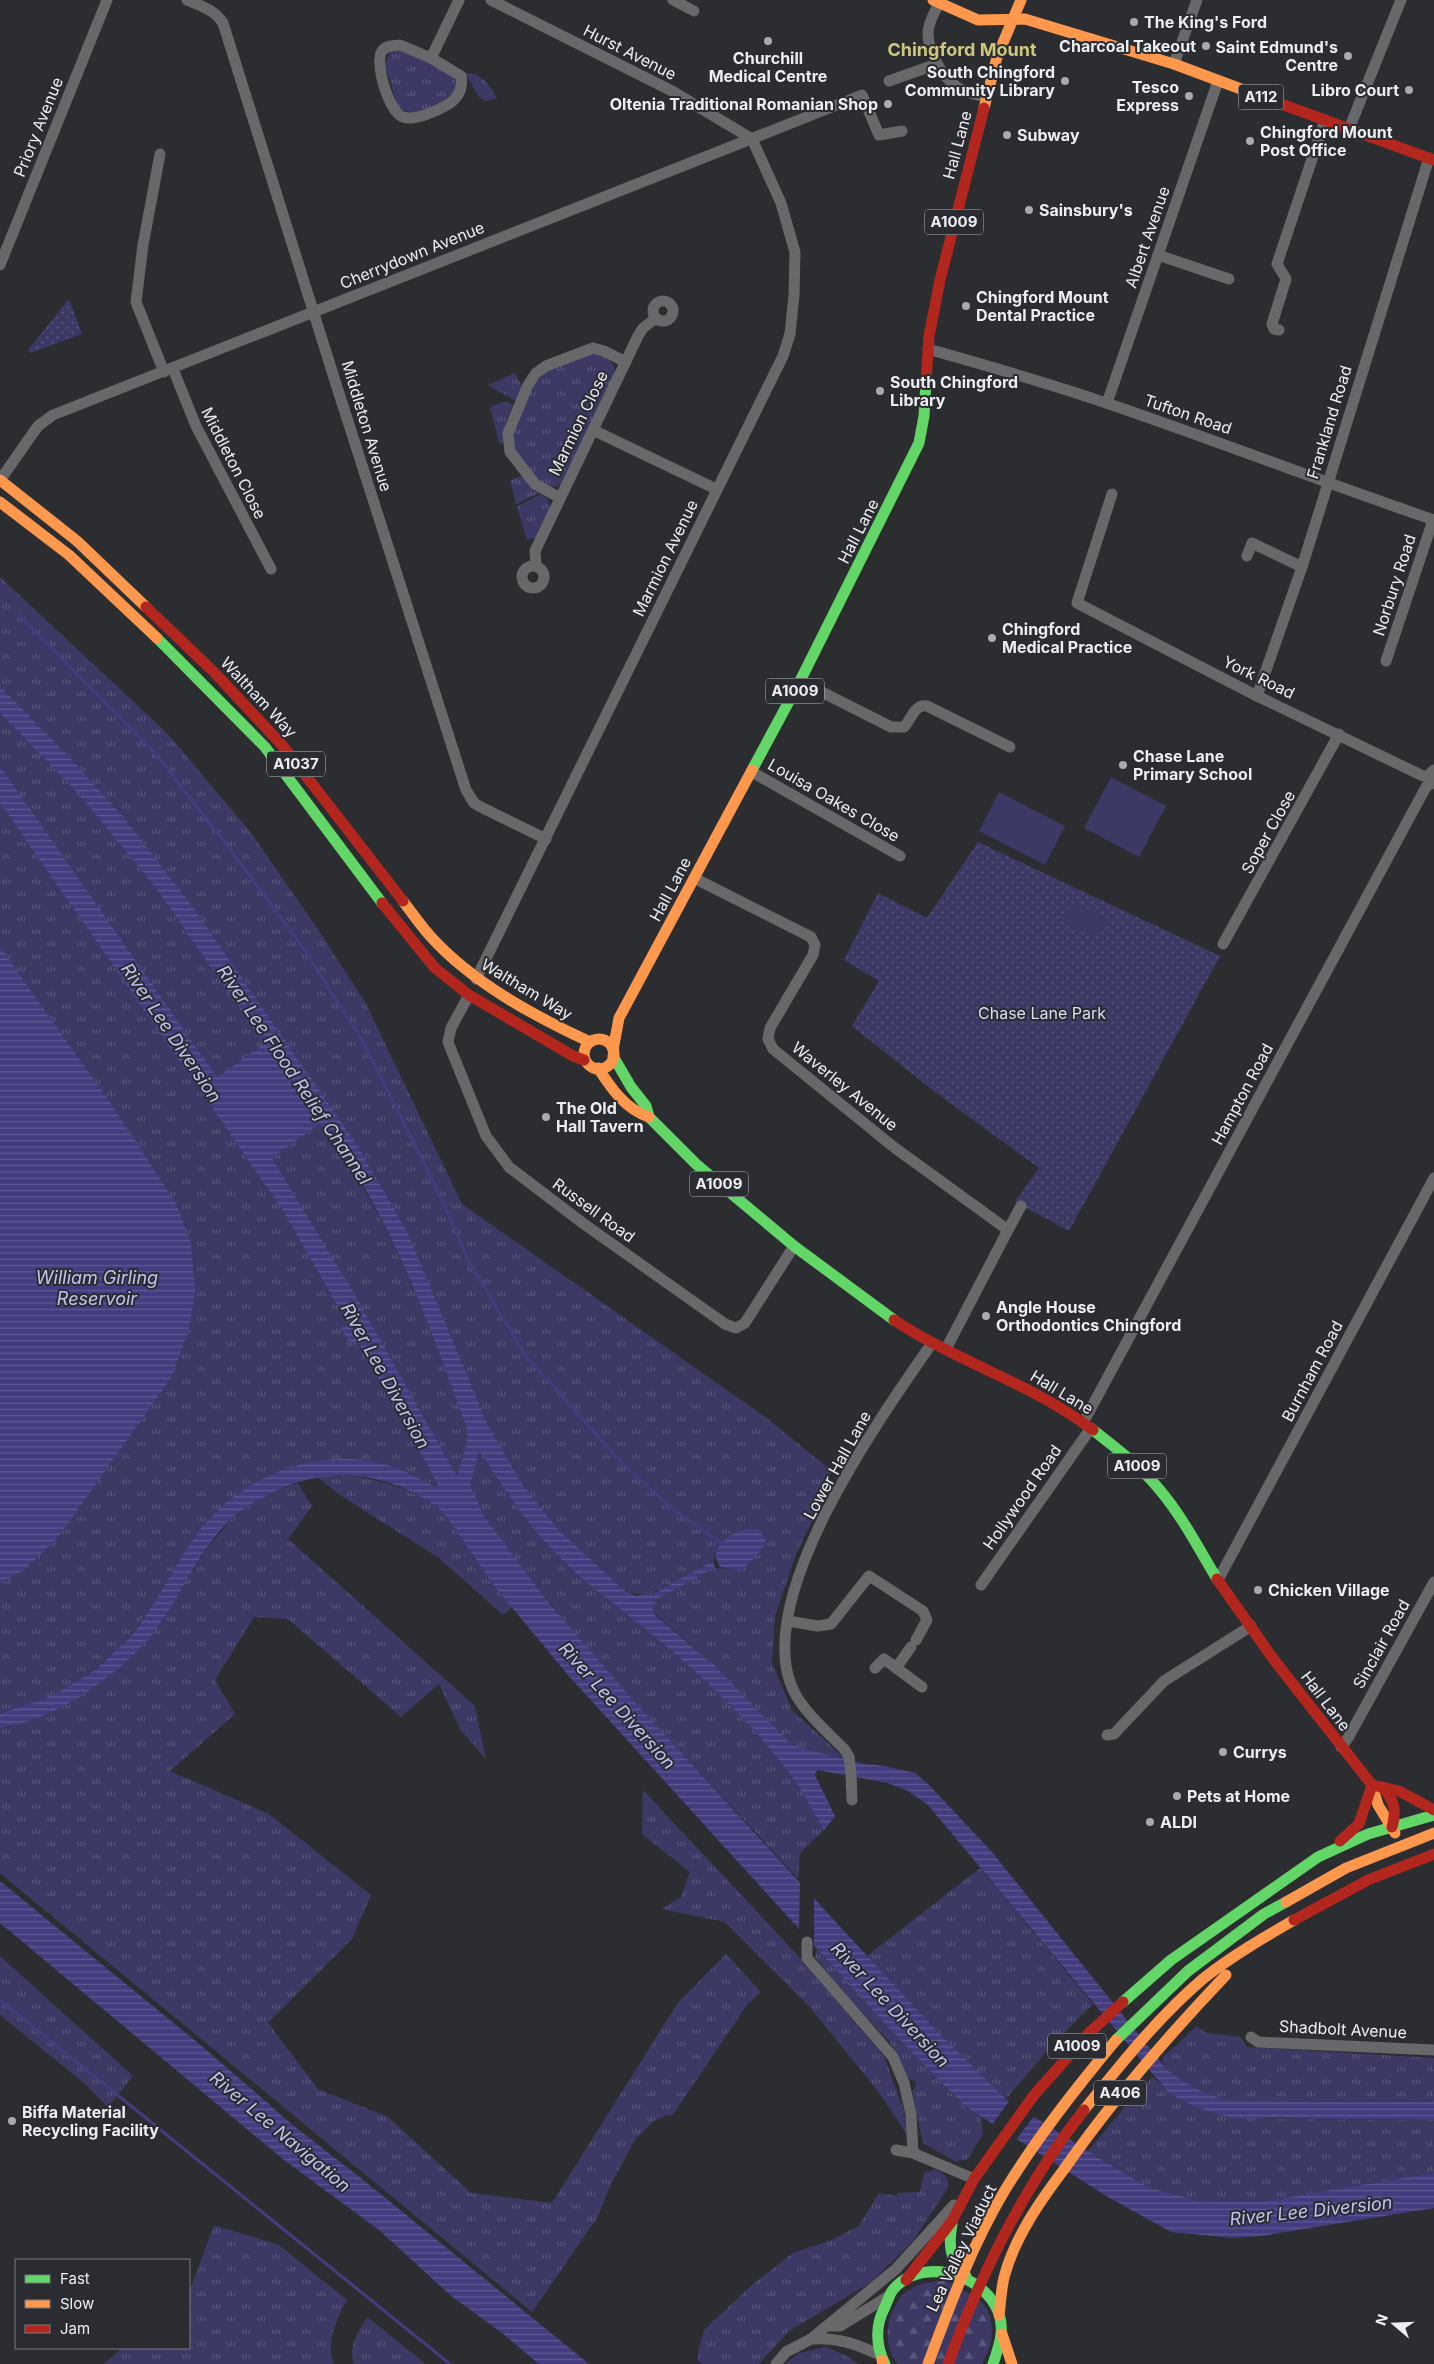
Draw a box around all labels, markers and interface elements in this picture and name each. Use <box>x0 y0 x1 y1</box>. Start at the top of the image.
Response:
place label: The King's Ford <box>1144 12 1267 32</box>
marker: The King's Ford <box>1128 16 1140 28</box>
street label: Hurst Avenue <box>580 20 680 84</box>
marker: Churchill Medical Centre <box>762 35 774 47</box>
place label: Charcoal Takeout <box>1059 36 1196 56</box>
place label: Saint Edmund's Centre <box>1216 37 1338 75</box>
district label: Chingford Mount <box>887 39 1037 60</box>
marker: Charcoal Takeout <box>1200 40 1212 52</box>
place label: Churchill Medical Centre <box>709 48 827 86</box>
marker: Saint Edmund's Centre <box>1342 50 1354 62</box>
place label: South Chingford Community Library <box>905 62 1055 100</box>
street label: Priory Avenue <box>9 74 67 180</box>
marker: South Chingford Community Library <box>1059 75 1071 87</box>
place label: Tesco Express <box>1116 77 1179 115</box>
place label: Libro Court <box>1312 80 1399 100</box>
road number: A112 <box>1238 84 1284 110</box>
marker: Libro Court <box>1403 84 1415 96</box>
marker: Tesco Express <box>1183 90 1195 102</box>
place label: Oltenia Traditional Romanian Shop <box>610 94 878 114</box>
marker: Oltenia Traditional Romanian Shop <box>882 98 894 110</box>
street label: Hall Lane <box>938 109 976 181</box>
place label: Chingford Mount Post Office <box>1260 122 1393 160</box>
place label: Subway <box>1017 125 1080 145</box>
marker: Subway <box>1001 129 1013 141</box>
marker: Chingford Mount Post Office <box>1244 135 1256 147</box>
street label: Albert Avenue <box>1120 184 1174 290</box>
place label: Sainsbury's <box>1039 200 1133 220</box>
marker: Sainsbury's <box>1023 204 1035 216</box>
road number: A1009 <box>925 210 983 234</box>
street label: Cherrydown Avenue <box>337 217 487 293</box>
place label: Chingford Mount Dental Practice <box>976 287 1109 325</box>
marker: Chingford Mount Dental Practice <box>960 300 972 312</box>
street label: Middleton Avenue <box>338 358 396 494</box>
street label: Frankland Road <box>1302 363 1356 481</box>
street label: Marmion Close <box>544 367 612 479</box>
place label: South Chingford Library <box>890 372 1018 410</box>
marker: South Chingford Library <box>874 385 886 397</box>
street label: Tufton Road <box>1142 390 1234 438</box>
street label: Middleton Close <box>197 404 271 522</box>
street label: Hall Lane <box>833 495 883 567</box>
street label: Marmion Avenue <box>628 496 702 620</box>
street label: Norbury Road <box>1368 532 1420 638</box>
place label: Chingford Medical Practice <box>1002 619 1132 657</box>
marker: Chingford Medical Practice <box>986 632 998 644</box>
street label: York Road <box>1220 651 1298 703</box>
street label: Waltham Way <box>217 653 301 741</box>
road number: A1009 <box>766 678 824 704</box>
place label: Chase Lane Primary School <box>1133 746 1252 784</box>
road number: A1037 <box>267 752 325 776</box>
street label: Louisa Oakes Close <box>765 754 903 846</box>
marker: Chase Lane Primary School <box>1117 759 1129 771</box>
street label: Soper Close <box>1237 787 1299 877</box>
street label: Hall Lane <box>645 853 695 925</box>
street label: Waltham Way <box>478 954 576 1024</box>
water label: River Lee Diversion <box>117 959 226 1106</box>
water label: River Lee Flood Relief Channel <box>213 961 376 1189</box>
park label: Chase Lane Park <box>978 1003 1106 1023</box>
street label: Waverley Avenue <box>788 1037 902 1135</box>
street label: Hampton Road <box>1207 1040 1277 1148</box>
place label: The Old Hall Tavern <box>556 1098 644 1136</box>
marker: The Old Hall Tavern <box>540 1111 552 1123</box>
road number: A1009 <box>690 1172 748 1196</box>
street label: Russell Road <box>549 1173 639 1247</box>
water label: William Girling Reservoir <box>36 1267 158 1309</box>
place label: Angle House Orthodontics Chingford <box>996 1297 1181 1335</box>
water label: River Lee Diversion <box>337 1299 434 1452</box>
marker: Angle House Orthodontics Chingford <box>980 1310 992 1322</box>
street label: Burnham Road <box>1277 1317 1347 1425</box>
street label: Hall Lane <box>1027 1365 1097 1419</box>
street label: Lower Hall Lane <box>799 1407 875 1523</box>
street label: Hollywood Road <box>978 1441 1066 1553</box>
road number: A1009 <box>1108 1454 1166 1478</box>
place label: Chicken Village <box>1268 1580 1390 1600</box>
marker: Chicken Village <box>1252 1584 1264 1596</box>
street label: Sinclair Road <box>1348 1596 1414 1692</box>
water label: River Lee Diversion <box>555 1638 680 1773</box>
street label: Hall Lane <box>1297 1667 1355 1735</box>
place label: Currys <box>1233 1742 1287 1762</box>
marker: Currys <box>1217 1746 1229 1758</box>
place label: Pets at Home <box>1187 1786 1290 1806</box>
marker: Pets at Home <box>1171 1790 1183 1802</box>
place label: ALDI <box>1160 1812 1197 1832</box>
marker: ALDI <box>1144 1816 1156 1828</box>
water label: River Lee Diversion <box>827 1938 954 2072</box>
street label: Shadbolt Avenue <box>1279 2016 1407 2042</box>
road number: A1009 <box>1048 2034 1106 2058</box>
water label: River Lee Navigation <box>206 2067 355 2196</box>
road number: A406 <box>1094 2080 1146 2106</box>
place label: Biffa Material Recycling Facility <box>22 2102 159 2140</box>
marker: Biffa Material Recycling Facility <box>6 2115 18 2127</box>
street label: Lea Valley Viaduct <box>922 2181 1000 2315</box>
water label: River Lee Diversion <box>1229 2192 1393 2229</box>
legend <box>15 2259 190 2349</box>
text: Fast <box>60 2269 90 2288</box>
text: Slow <box>60 2294 94 2313</box>
north arrow <box>1369 2299 1419 2349</box>
text: N <box>1371 2312 1391 2327</box>
text: Jam <box>60 2319 90 2338</box>

